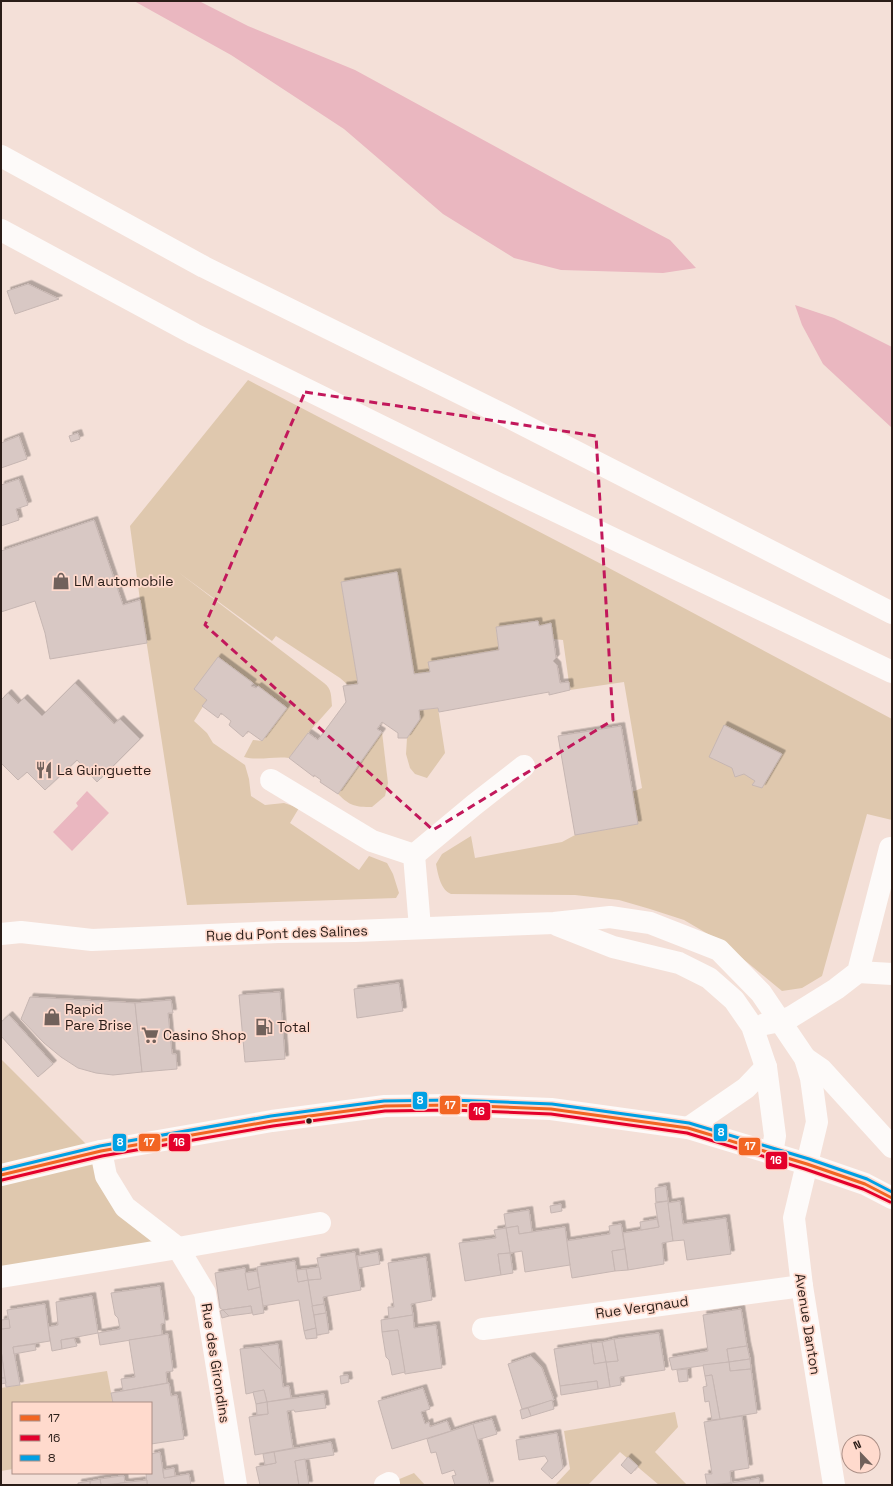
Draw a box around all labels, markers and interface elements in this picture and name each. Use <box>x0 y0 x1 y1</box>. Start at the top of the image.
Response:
shop icon: LM automobile <box>51 571 71 591</box>
place label: LM automobile <box>74 572 174 590</box>
restaurant icon: La Guinguette <box>34 760 54 780</box>
place label: La Guinguette <box>57 761 151 779</box>
street label: Rue du Pont des Salines <box>206 921 368 945</box>
place label: Rapid Pare Brise <box>65 1000 132 1034</box>
shop icon: Rapid Pare Brise <box>42 1007 62 1027</box>
fuel station icon: Total <box>254 1017 274 1037</box>
place label: Total <box>277 1018 310 1036</box>
supermarket icon: Casino Shop <box>140 1025 160 1045</box>
place label: Casino Shop <box>163 1026 246 1044</box>
line badge: 8 <box>412 1091 428 1110</box>
text: 8 <box>417 1093 424 1107</box>
line badge: 17 <box>439 1095 461 1115</box>
text: 17 <box>444 1098 456 1112</box>
line badge: 16 <box>468 1102 491 1121</box>
text: 16 <box>473 1104 485 1118</box>
unlabelled marker <box>304 1116 314 1126</box>
line badge: 8 <box>713 1123 728 1142</box>
text: 8 <box>718 1125 725 1139</box>
line badge: 8 <box>112 1133 127 1152</box>
line badge: 17 <box>138 1133 161 1152</box>
line badge: 16 <box>168 1133 191 1152</box>
text: 8 <box>117 1135 124 1149</box>
text: 17 <box>143 1135 155 1149</box>
text: 16 <box>173 1135 185 1149</box>
line badge: 17 <box>738 1137 761 1156</box>
text: 17 <box>744 1139 756 1153</box>
line badge: 16 <box>765 1151 788 1170</box>
text: 16 <box>770 1153 782 1167</box>
street label: Avenue Danton <box>791 1272 825 1376</box>
street label: Rue Vergnaud <box>594 1292 690 1322</box>
street label: Rue des Girondins <box>198 1302 234 1424</box>
legend <box>12 1402 152 1474</box>
text: 17 <box>48 1410 60 1426</box>
text: 16 <box>48 1430 60 1446</box>
north arrow <box>841 1434 881 1474</box>
text: N <box>851 1437 863 1453</box>
text: 8 <box>48 1450 55 1466</box>

